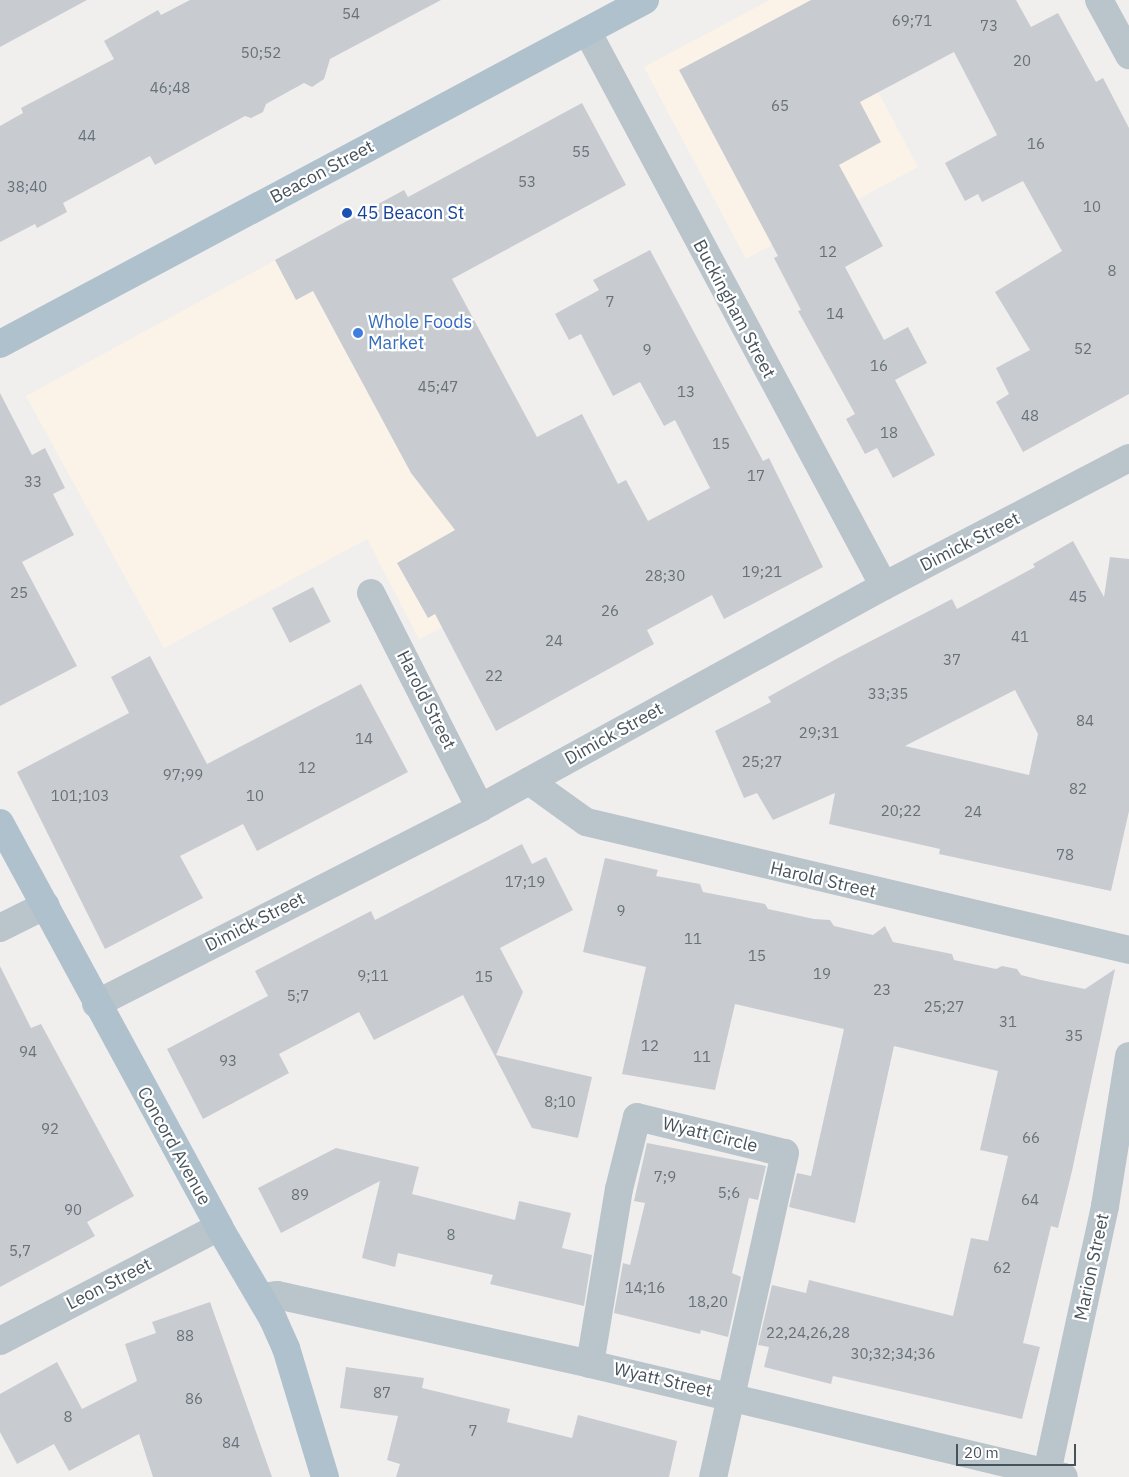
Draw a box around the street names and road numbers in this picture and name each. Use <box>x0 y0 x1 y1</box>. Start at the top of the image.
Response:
street label: Beacon Street <box>267 136 377 208</box>
street label: Buckingham Street <box>688 236 780 382</box>
street label: Dimick Street <box>917 508 1023 576</box>
street label: Harold Street <box>392 647 460 753</box>
street label: Dimick Street <box>561 698 667 770</box>
street label: Harold Street <box>768 857 878 903</box>
street label: Dimick Street <box>202 888 308 956</box>
street label: Concord Avenue <box>133 1083 215 1209</box>
street label: Wyatt Circle <box>660 1113 760 1157</box>
street label: Marion Street <box>1070 1211 1114 1323</box>
street label: Leon Street <box>63 1253 155 1315</box>
street label: Wyatt Street <box>612 1358 714 1402</box>

